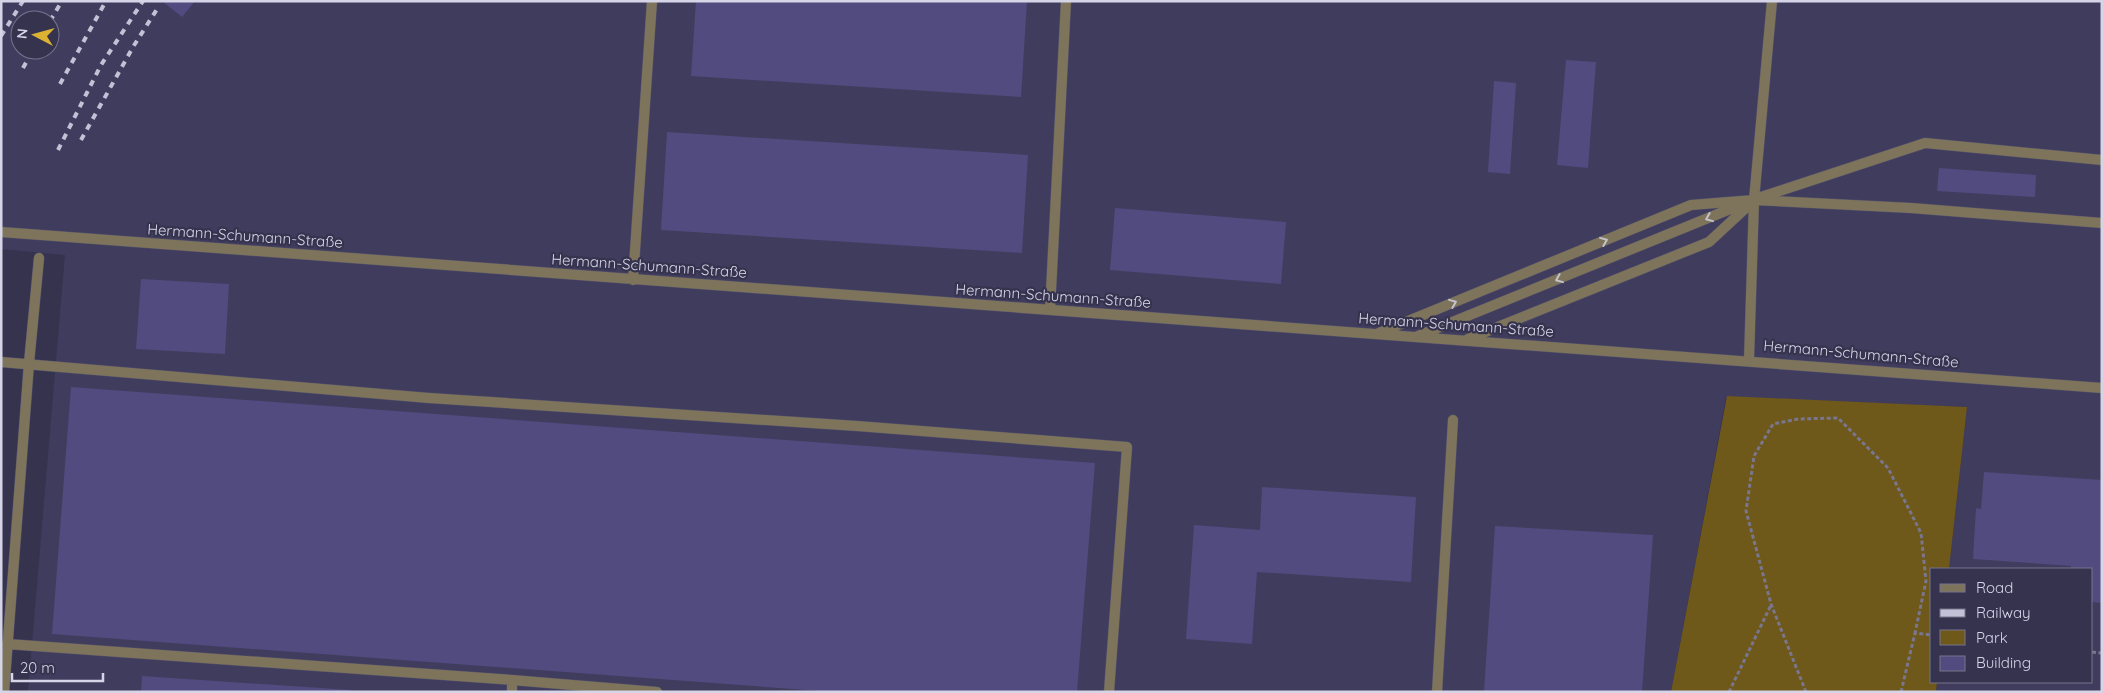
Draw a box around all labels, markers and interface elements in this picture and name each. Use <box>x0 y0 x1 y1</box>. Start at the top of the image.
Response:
north arrow <box>10 10 60 60</box>
text: N <box>13 28 32 40</box>
one-way arrow <box>1705 212 1714 222</box>
street label: Hermann-Schumann-Straße <box>147 219 343 252</box>
one-way arrow <box>1599 237 1608 247</box>
street label: Hermann-Schumann-Straße <box>551 249 747 282</box>
one-way arrow <box>1555 273 1563 283</box>
street label: Hermann-Schumann-Straße <box>955 279 1151 312</box>
one-way arrow <box>1448 298 1457 309</box>
street label: Hermann-Schumann-Straße <box>1358 308 1554 341</box>
street label: Hermann-Schumann-Straße <box>1763 335 1959 372</box>
legend <box>1930 568 2093 683</box>
text: Road <box>1976 578 2013 597</box>
text: Railway <box>1976 603 2031 622</box>
text: Park <box>1976 628 2008 647</box>
scale bar <box>12 650 104 682</box>
text: Building <box>1976 653 2031 672</box>
text: 20 m <box>20 658 55 677</box>

